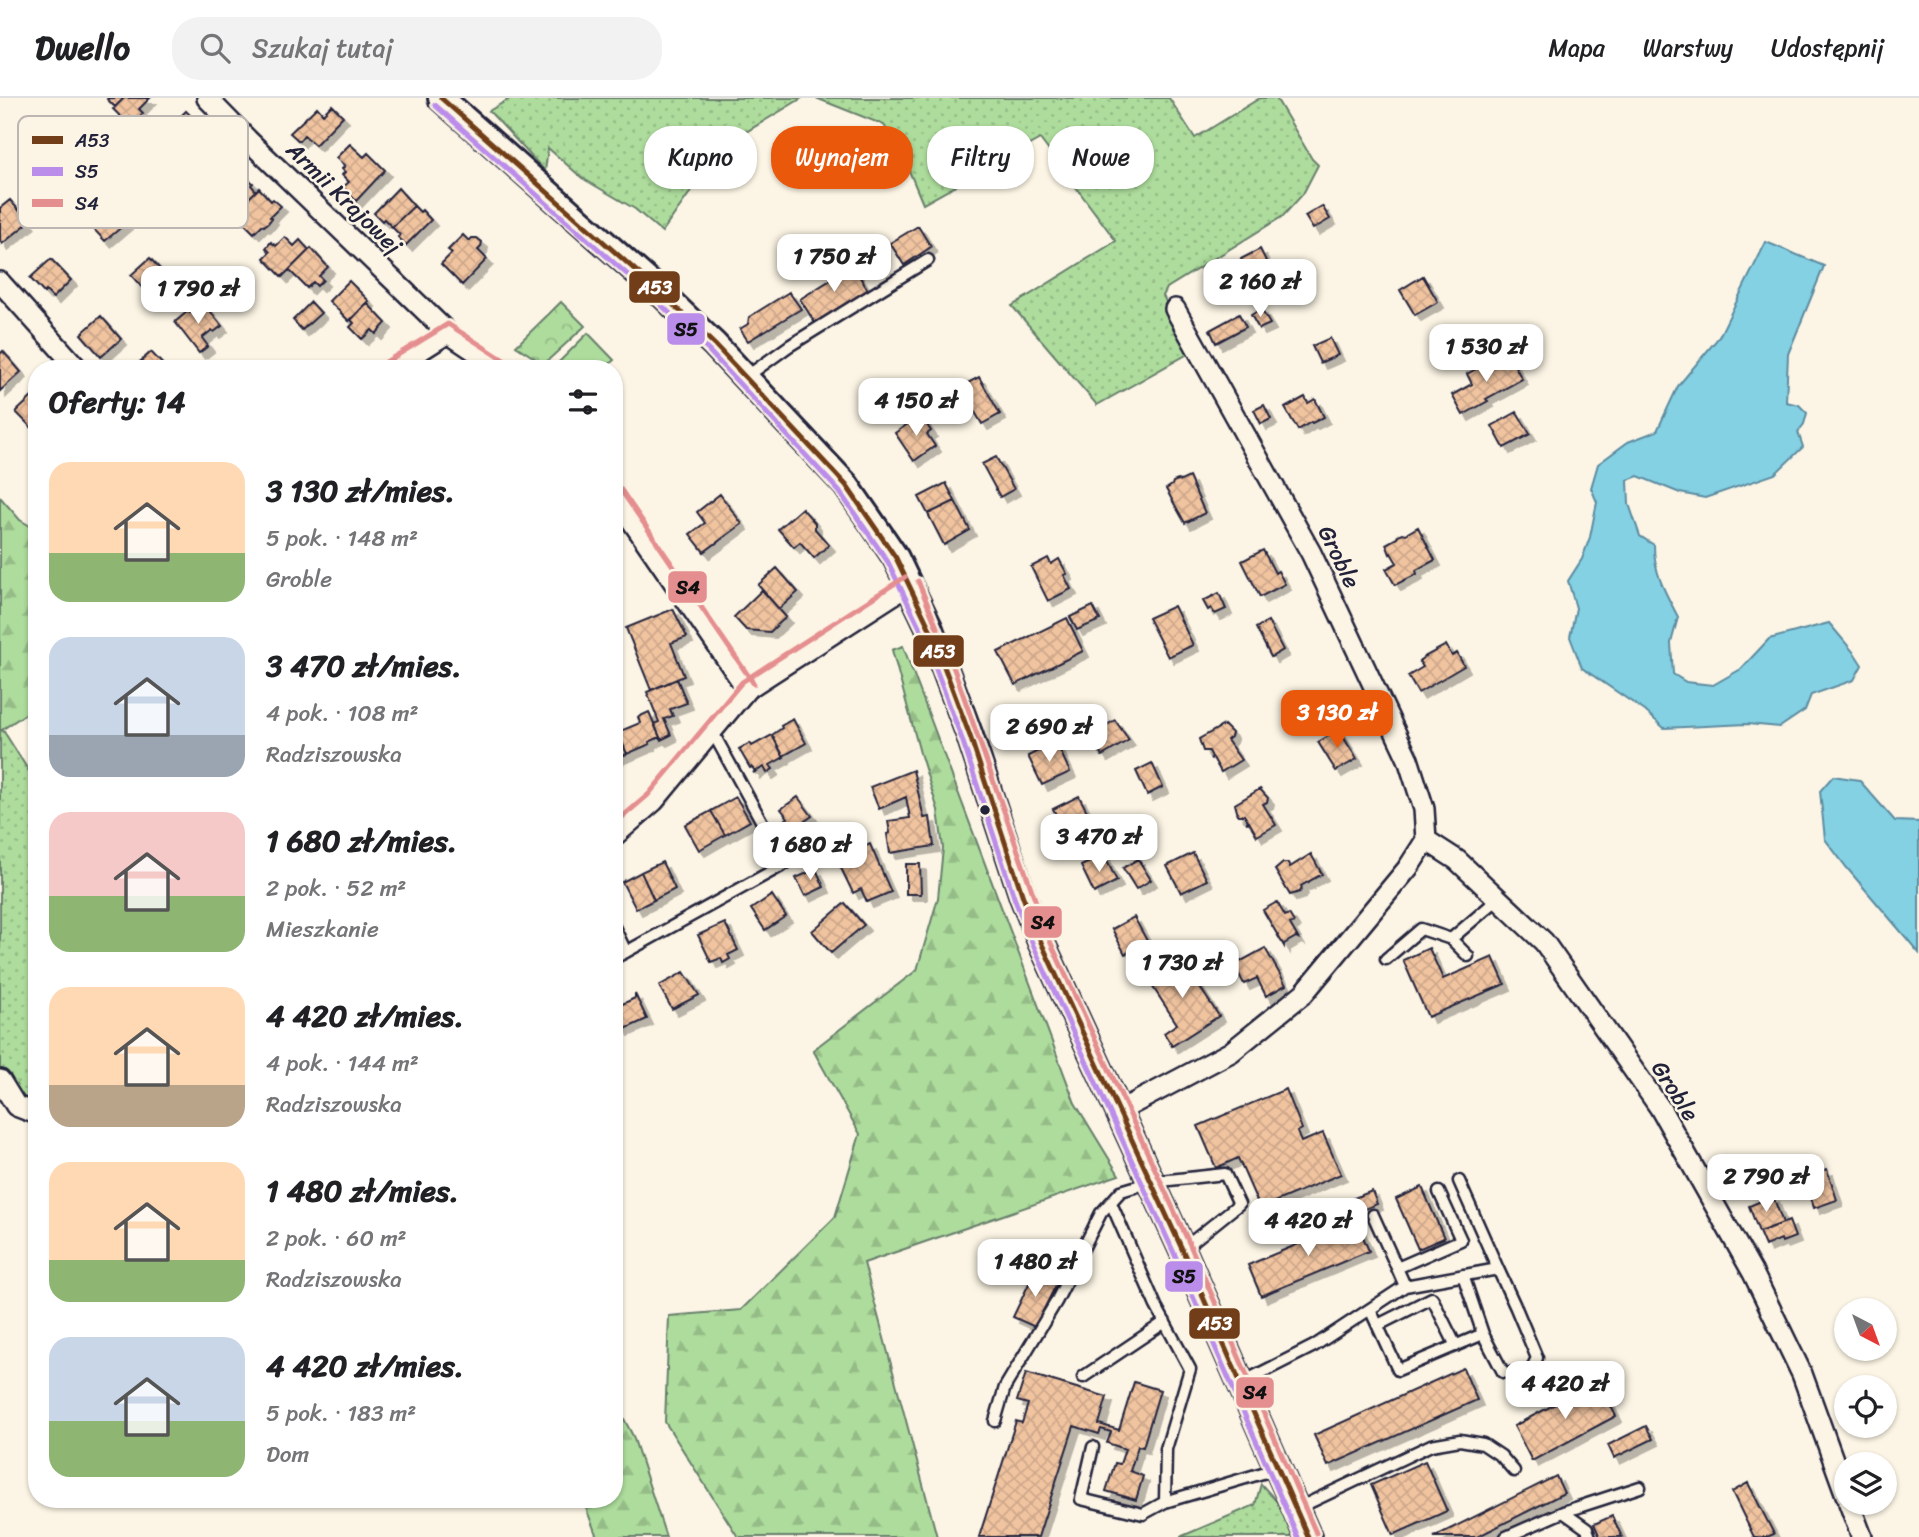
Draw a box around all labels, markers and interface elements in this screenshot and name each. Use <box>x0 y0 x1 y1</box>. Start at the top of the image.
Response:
search box <box>172 17 662 80</box>
text: Dwello <box>35 19 130 77</box>
text: Szukaj tutaj <box>252 25 393 71</box>
text: Mapa <box>1548 27 1605 69</box>
text: Warstwy <box>1643 27 1733 69</box>
text: Udostępnij <box>1771 27 1884 69</box>
icon: search <box>196 29 234 67</box>
legend <box>18 116 248 228</box>
text: A53 <box>74 124 110 157</box>
chip: Kupno <box>644 126 757 189</box>
chip: Wynajem <box>771 126 913 189</box>
chip: Filtry <box>927 126 1034 189</box>
chip: Nowe <box>1048 126 1154 189</box>
street label: Armii Krajowej <box>275 131 413 266</box>
text: S5 <box>75 155 99 188</box>
text: S4 <box>75 187 99 220</box>
pin: 1 750 zł <box>762 234 906 294</box>
text: 1 750 zł <box>793 236 875 277</box>
pin: 2 160 zł <box>1188 260 1332 319</box>
text: 2 160 zł <box>1219 261 1301 302</box>
pin: 1 790 zł <box>126 266 270 326</box>
text: 1 790 zł <box>157 268 239 309</box>
line badge: A53 <box>628 270 681 304</box>
text: A53 <box>637 271 673 304</box>
line badge: S5 <box>666 312 706 346</box>
text: S5 <box>673 313 698 346</box>
pin: 1 530 zł <box>1414 324 1558 384</box>
text: 1 530 zł <box>1445 326 1527 367</box>
text: Oferty: 14 <box>49 375 186 429</box>
pin: 4 150 zł <box>844 378 988 438</box>
text: 4 150 zł <box>874 380 958 421</box>
icon: filters <box>564 383 602 421</box>
text: 3 130 zł/mies. <box>266 464 455 518</box>
icon: home <box>105 490 189 574</box>
text: 5 pok. · 148 m² <box>266 518 418 559</box>
street label: Groble <box>1306 518 1372 596</box>
text: Groble <box>266 559 332 600</box>
line badge: S4 <box>667 570 708 604</box>
text: S4 <box>675 571 700 604</box>
line badge: A53 <box>912 634 965 668</box>
text: A53 <box>920 635 956 668</box>
text: 3 470 zł/mies. <box>266 639 461 693</box>
icon: home <box>105 665 189 749</box>
pin: 3 130 zł <box>1265 690 1409 750</box>
text: 3 130 zł <box>1297 692 1377 733</box>
text: 4 pok. · 108 m² <box>266 693 418 734</box>
pin: 2 690 zł <box>977 704 1121 764</box>
text: 2 690 zł <box>1006 706 1092 747</box>
text: Radziszowska <box>266 734 402 775</box>
unlabelled marker <box>978 803 992 817</box>
text: 1 680 zł/mies. <box>266 814 457 868</box>
pin: 3 470 zł <box>1027 814 1171 874</box>
text: 3 470 zł <box>1056 816 1142 857</box>
pin: 1 680 zł <box>738 822 882 882</box>
text: 1 680 zł <box>769 824 851 865</box>
icon: home <box>105 840 189 924</box>
text: 2 pok. · 52 m² <box>266 868 406 909</box>
line badge: S4 <box>1023 905 1063 939</box>
text: S4 <box>1030 906 1055 939</box>
text: Mieszkanie <box>266 909 379 950</box>
pin: 1 730 zł <box>1110 940 1254 1000</box>
text: 1 730 zł <box>1142 942 1222 983</box>
text: 4 420 zł/mies. <box>266 989 464 1043</box>
icon: home <box>105 1015 189 1099</box>
text: 4 pok. · 144 m² <box>266 1043 419 1084</box>
street label: Groble <box>1640 1052 1710 1130</box>
text: Radziszowska <box>266 1084 402 1125</box>
pin: 2 790 zł <box>1694 1154 1838 1214</box>
text: 2 790 zł <box>1723 1156 1809 1197</box>
text: 1 480 zł/mies. <box>266 1164 459 1218</box>
icon: home <box>105 1190 189 1274</box>
pin: 4 420 zł <box>1236 1198 1380 1258</box>
text: 4 420 zł <box>1265 1200 1351 1241</box>
text: 2 pok. · 60 m² <box>266 1218 407 1259</box>
pin: 1 480 zł <box>963 1240 1107 1299</box>
text: 1 480 zł <box>993 1241 1077 1282</box>
text: Radziszowska <box>266 1259 402 1300</box>
line badge: S5 <box>1164 1260 1204 1293</box>
text: S5 <box>1171 1260 1196 1293</box>
north arrow <box>1834 1298 1897 1362</box>
map controls <box>1834 1298 1897 1515</box>
line badge: A53 <box>1188 1307 1241 1340</box>
text: A53 <box>1197 1307 1233 1340</box>
text: 4 420 zł/mies. <box>266 1339 464 1393</box>
pin: 4 420 zł <box>1493 1362 1637 1421</box>
text: 4 420 zł <box>1522 1363 1608 1404</box>
icon: home <box>105 1365 189 1449</box>
button: locate <box>1834 1375 1897 1438</box>
line badge: S4 <box>1235 1376 1275 1409</box>
text: S4 <box>1242 1376 1267 1409</box>
text: 5 pok. · 183 m² <box>266 1393 416 1434</box>
text: Dom <box>266 1434 309 1475</box>
button: layers <box>1834 1452 1897 1515</box>

